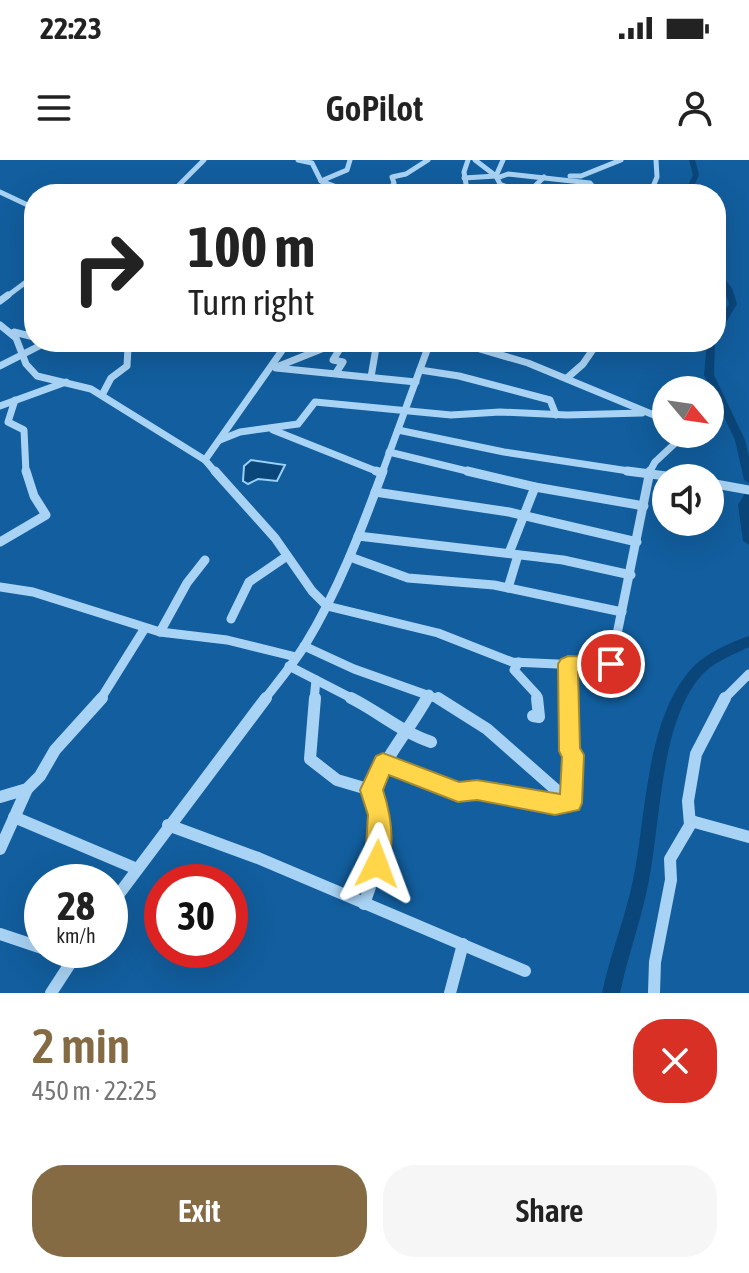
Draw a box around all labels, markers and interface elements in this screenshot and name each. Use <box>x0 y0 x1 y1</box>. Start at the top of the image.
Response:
text: 22:23 <box>40 11 102 45</box>
icon: menu <box>32 86 76 130</box>
icon: person <box>673 86 717 130</box>
text: GoPilot <box>326 87 423 129</box>
text: 100 m <box>188 215 315 279</box>
icon: right <box>56 216 160 320</box>
text: Turn right <box>188 281 315 323</box>
north arrow <box>652 376 724 448</box>
map controls <box>652 376 724 536</box>
button: sound <box>652 464 724 536</box>
pin <box>577 630 645 698</box>
icon: arrive <box>589 642 633 686</box>
position arrow <box>335 822 419 906</box>
speed limit sign: 30 <box>144 864 248 968</box>
text: 28 <box>57 883 95 928</box>
text: km/h <box>56 924 96 947</box>
text: 2 min <box>32 1018 130 1073</box>
button: close <box>633 1019 717 1103</box>
text: 450 m · 22:25 <box>32 1076 157 1106</box>
button: Exit <box>32 1165 367 1257</box>
button: Share <box>383 1165 717 1257</box>

